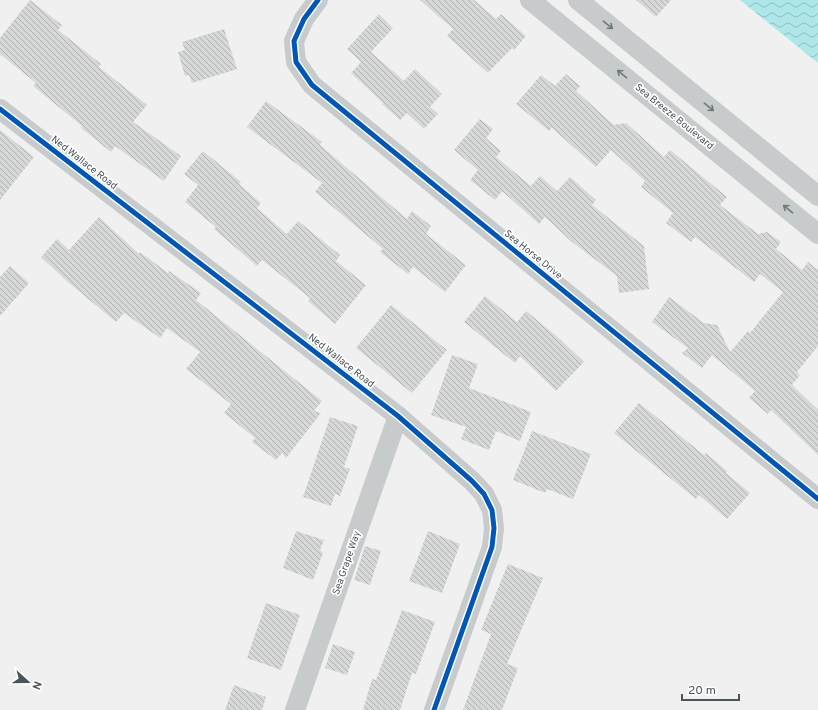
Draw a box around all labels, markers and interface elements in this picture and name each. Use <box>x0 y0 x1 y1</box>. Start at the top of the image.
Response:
one-way arrow <box>603 20 614 29</box>
one-way arrow <box>616 70 627 79</box>
street label: Sea Breeze Boulevard <box>632 81 716 153</box>
one-way arrow <box>703 102 714 111</box>
street label: Ned Wallace Road <box>48 133 120 193</box>
one-way arrow <box>782 205 793 214</box>
street label: Sea Horse Drive <box>501 228 565 282</box>
street label: Ned Wallace Road <box>305 331 377 391</box>
street label: Sea Grape Way <box>330 529 364 597</box>
north arrow <box>8 662 48 702</box>
scale bar <box>682 676 739 702</box>
text: N <box>28 679 44 691</box>
text: 20 m <box>688 683 716 699</box>

